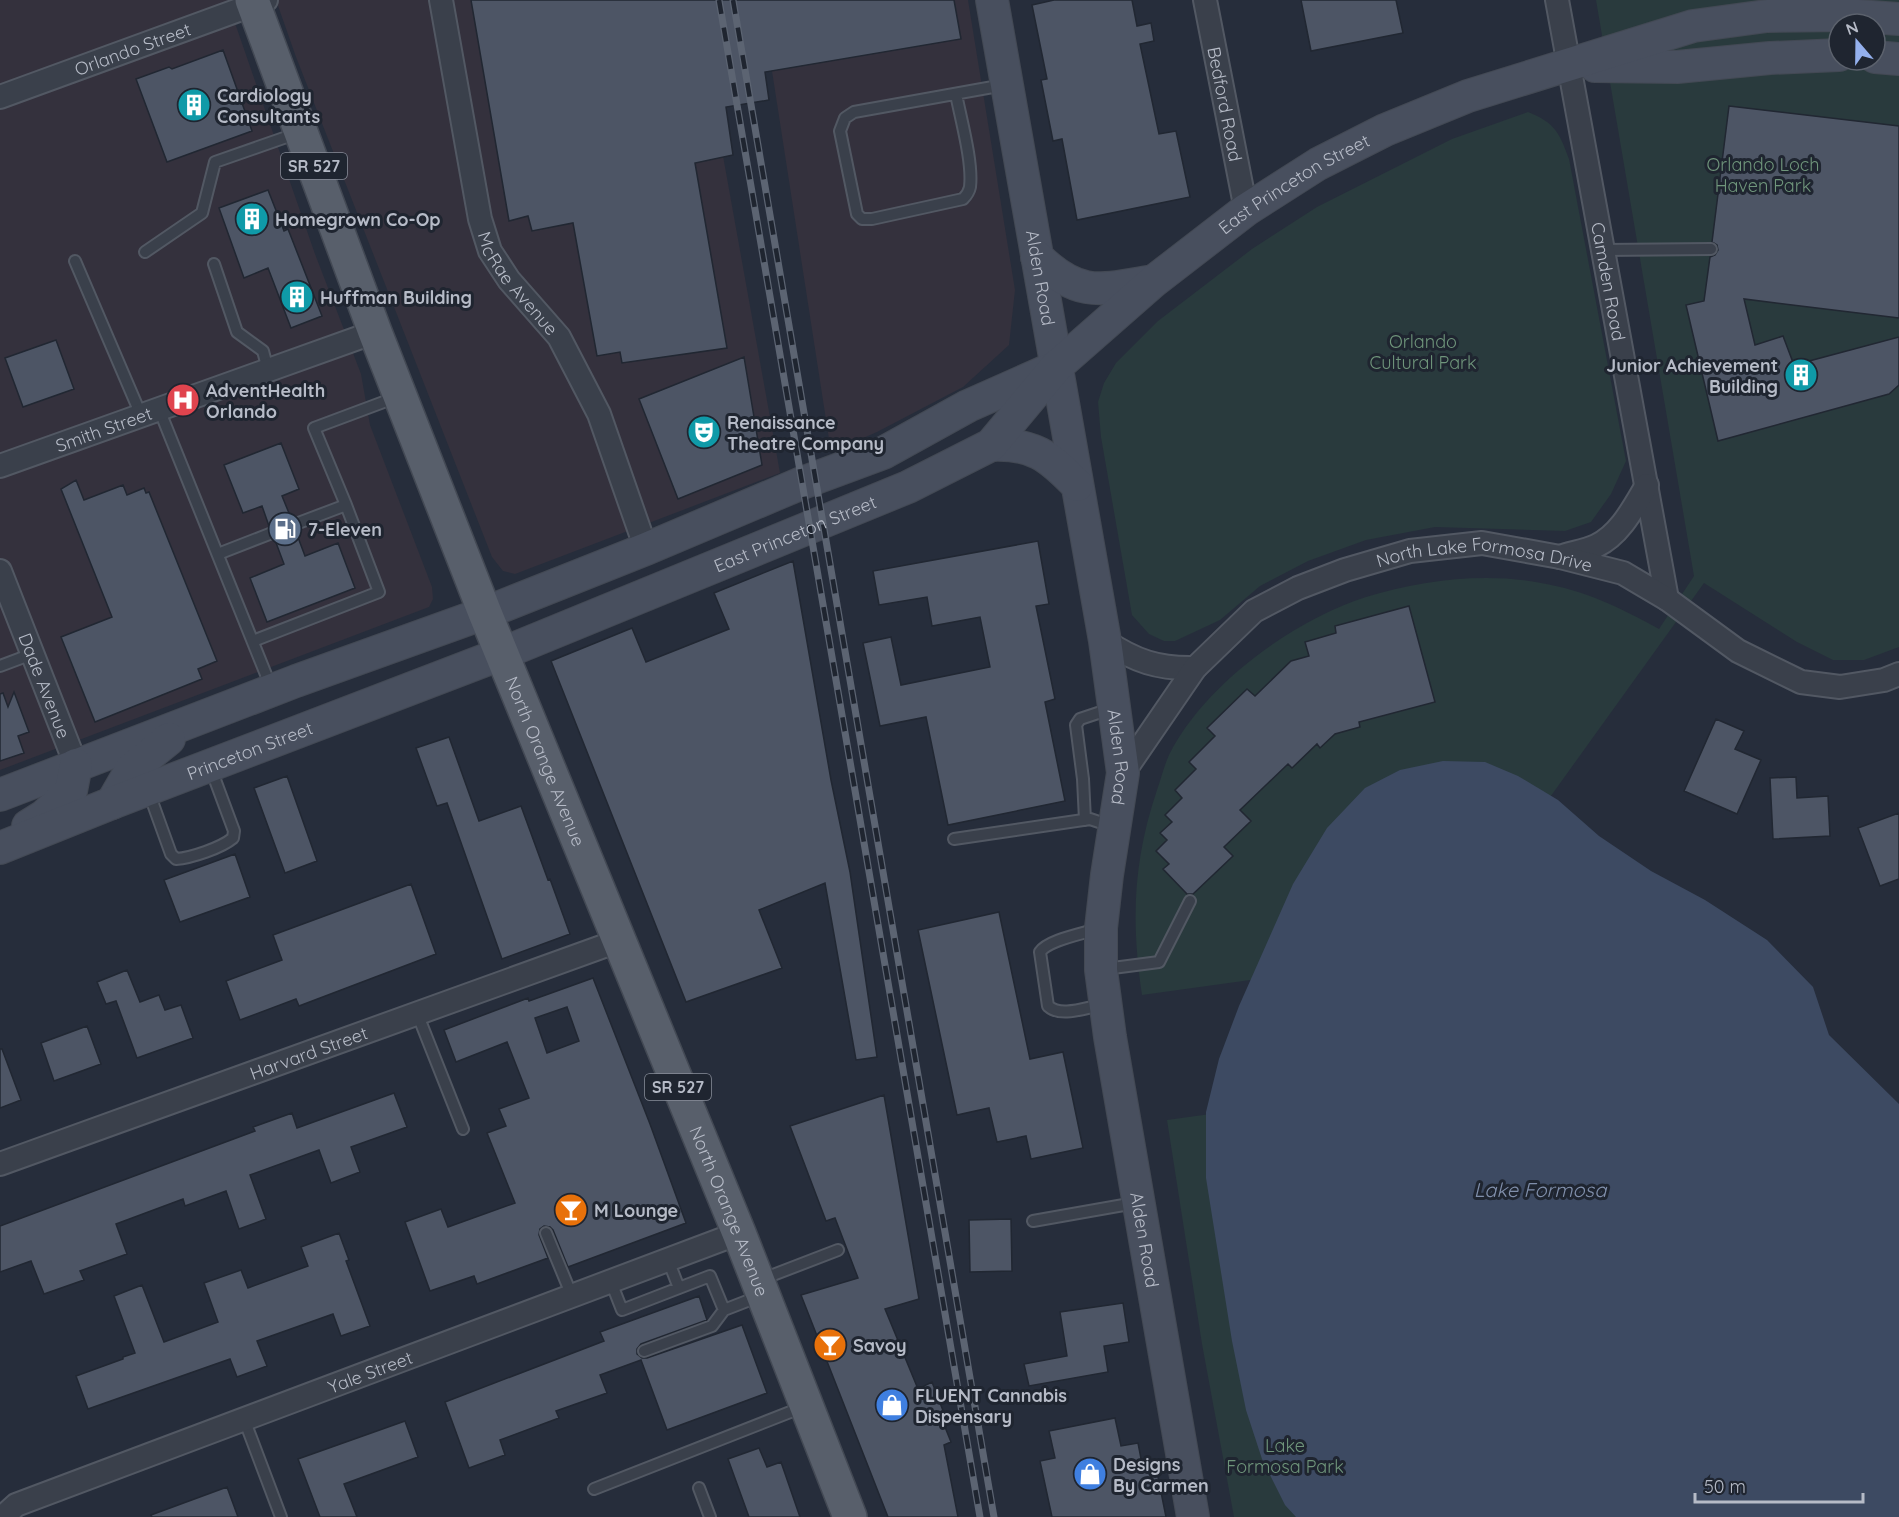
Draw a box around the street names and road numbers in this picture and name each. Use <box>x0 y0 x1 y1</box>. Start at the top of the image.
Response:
street label: Orlando Street <box>71 17 194 80</box>
street label: Bedford Road <box>1203 45 1248 163</box>
street label: East Princeton Street <box>1214 128 1373 239</box>
road number: SR 527 <box>281 153 347 179</box>
street label: Camden Road <box>1586 220 1631 343</box>
street label: Alden Road <box>1021 228 1061 327</box>
street label: McRae Avenue <box>473 229 563 340</box>
street label: Smith Street <box>52 401 155 457</box>
street label: East Princeton Street <box>710 490 880 577</box>
street label: North Lake Formosa Drive <box>1373 532 1595 576</box>
street label: Dade Avenue <box>14 629 76 742</box>
street label: North Orange Avenue <box>501 673 591 850</box>
street label: Alden Road <box>1103 708 1134 807</box>
street label: Princeton Street <box>183 716 316 785</box>
street label: Harvard Street <box>246 1021 371 1084</box>
road number: SR 527 <box>645 1074 711 1100</box>
street label: North Orange Avenue <box>685 1123 774 1300</box>
street label: Alden Road <box>1125 1190 1165 1289</box>
street label: Yale Street <box>325 1345 416 1398</box>

